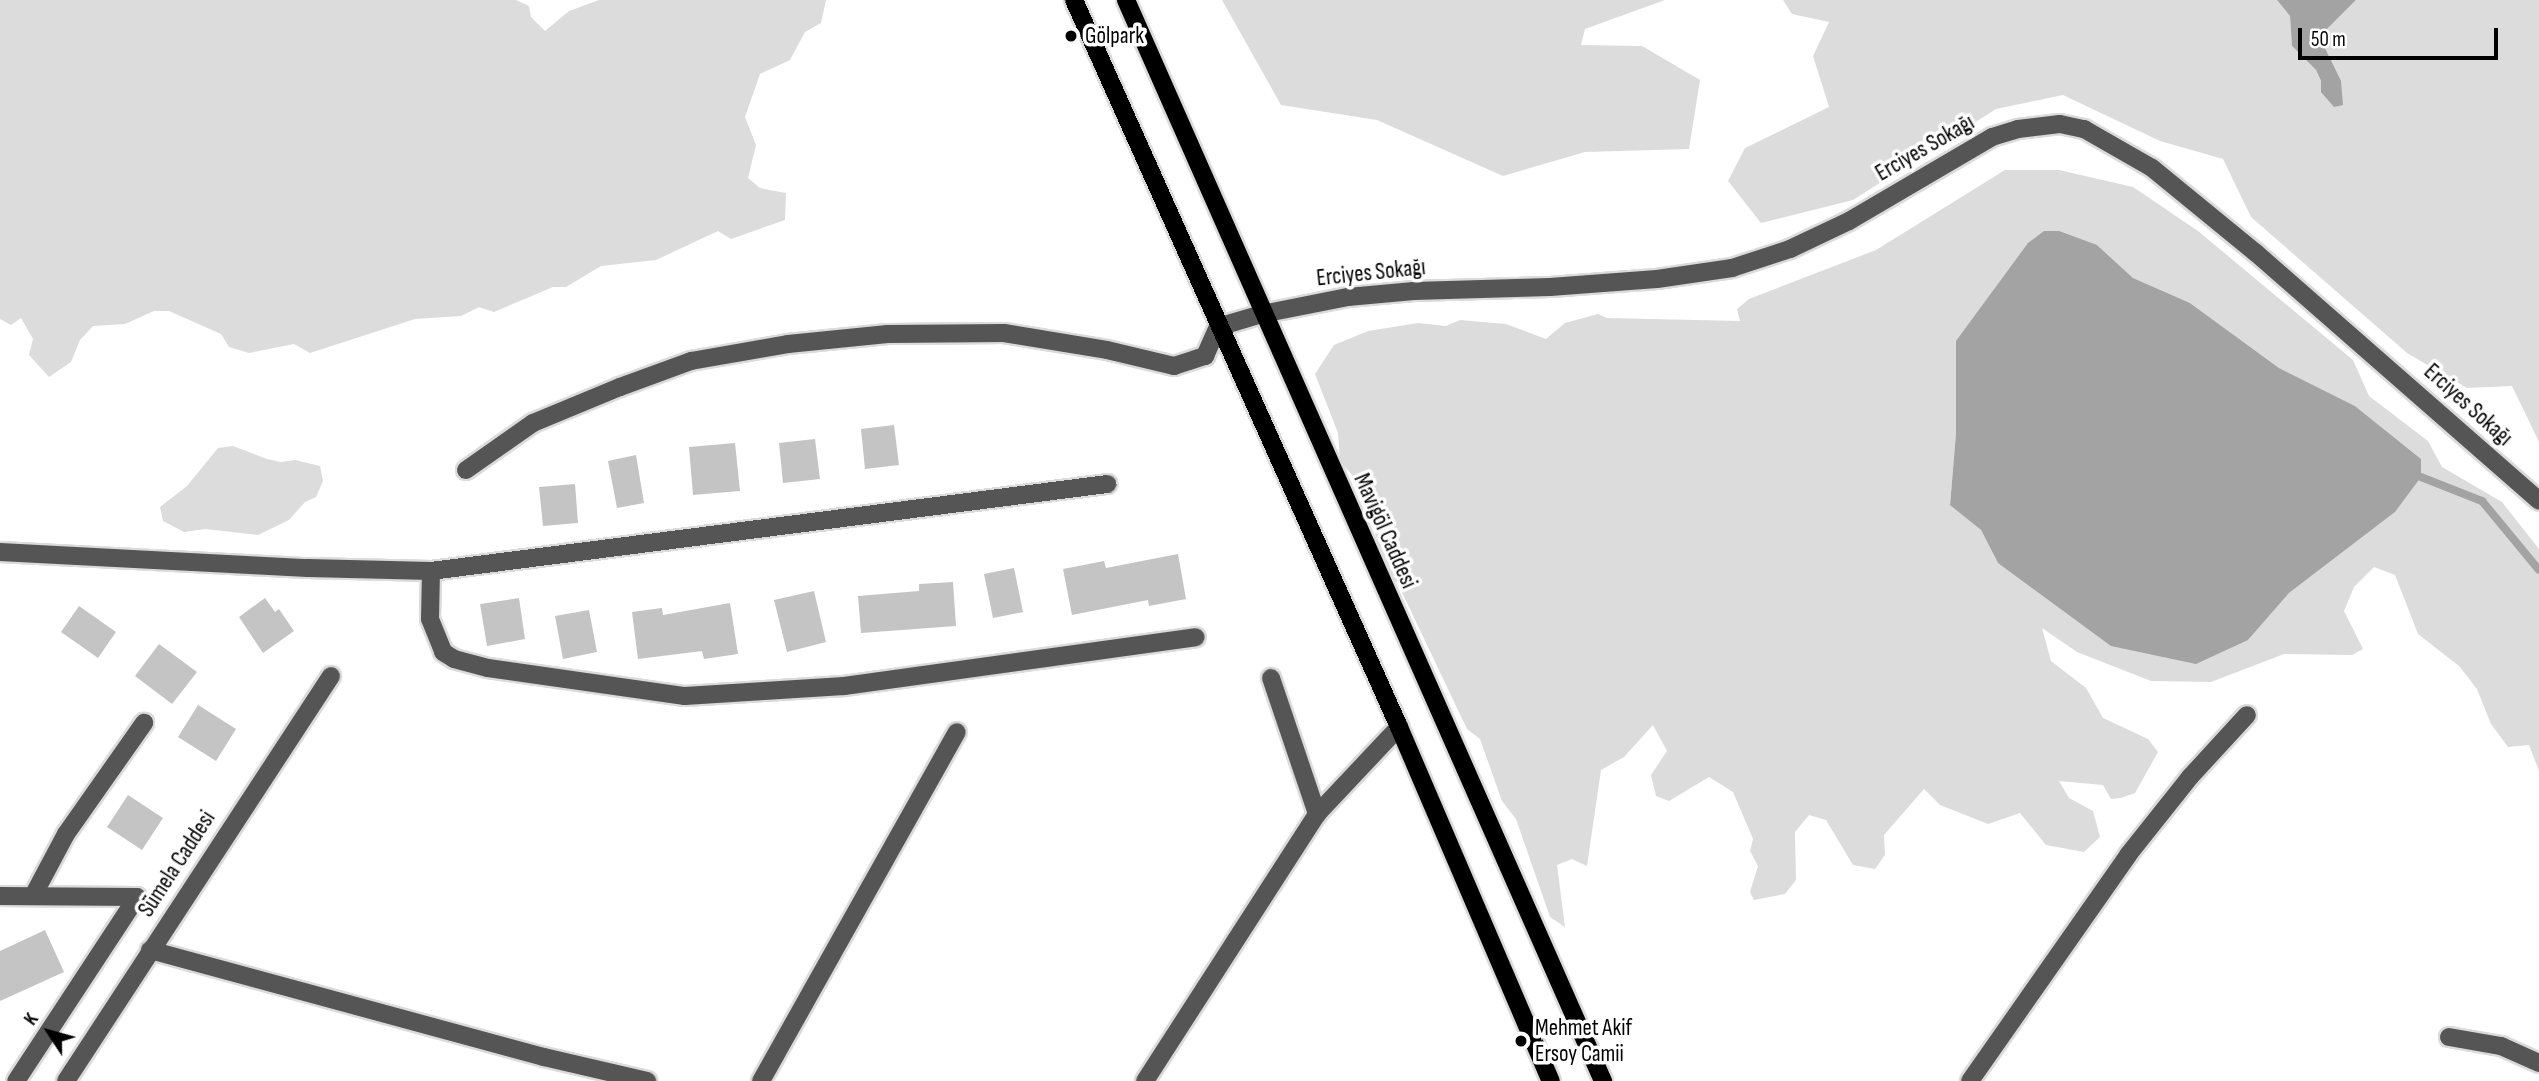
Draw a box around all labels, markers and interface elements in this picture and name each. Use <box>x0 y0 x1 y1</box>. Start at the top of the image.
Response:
scale bar <box>2301 14 2500 58</box>
place label: Gölpark <box>1085 22 1144 50</box>
text: 50 m <box>2311 27 2346 52</box>
marker: Gölpark <box>1063 28 1079 44</box>
street label: Erciyes Sokağı <box>1871 109 1979 187</box>
street label: Erciyes Sokağı <box>1315 254 1427 292</box>
street label: Erciyes Sokağı <box>2418 358 2518 452</box>
street label: Mavigöl Caddesi <box>1347 469 1423 593</box>
street label: Sümela Caddesi <box>133 806 221 922</box>
north arrow <box>14 997 84 1067</box>
text: K <box>20 1009 44 1030</box>
place label: Mehmet Akif Ersoy Camii <box>1535 1014 1632 1068</box>
marker: Mehmet Akif Ersoy Camii <box>1513 1033 1529 1049</box>

